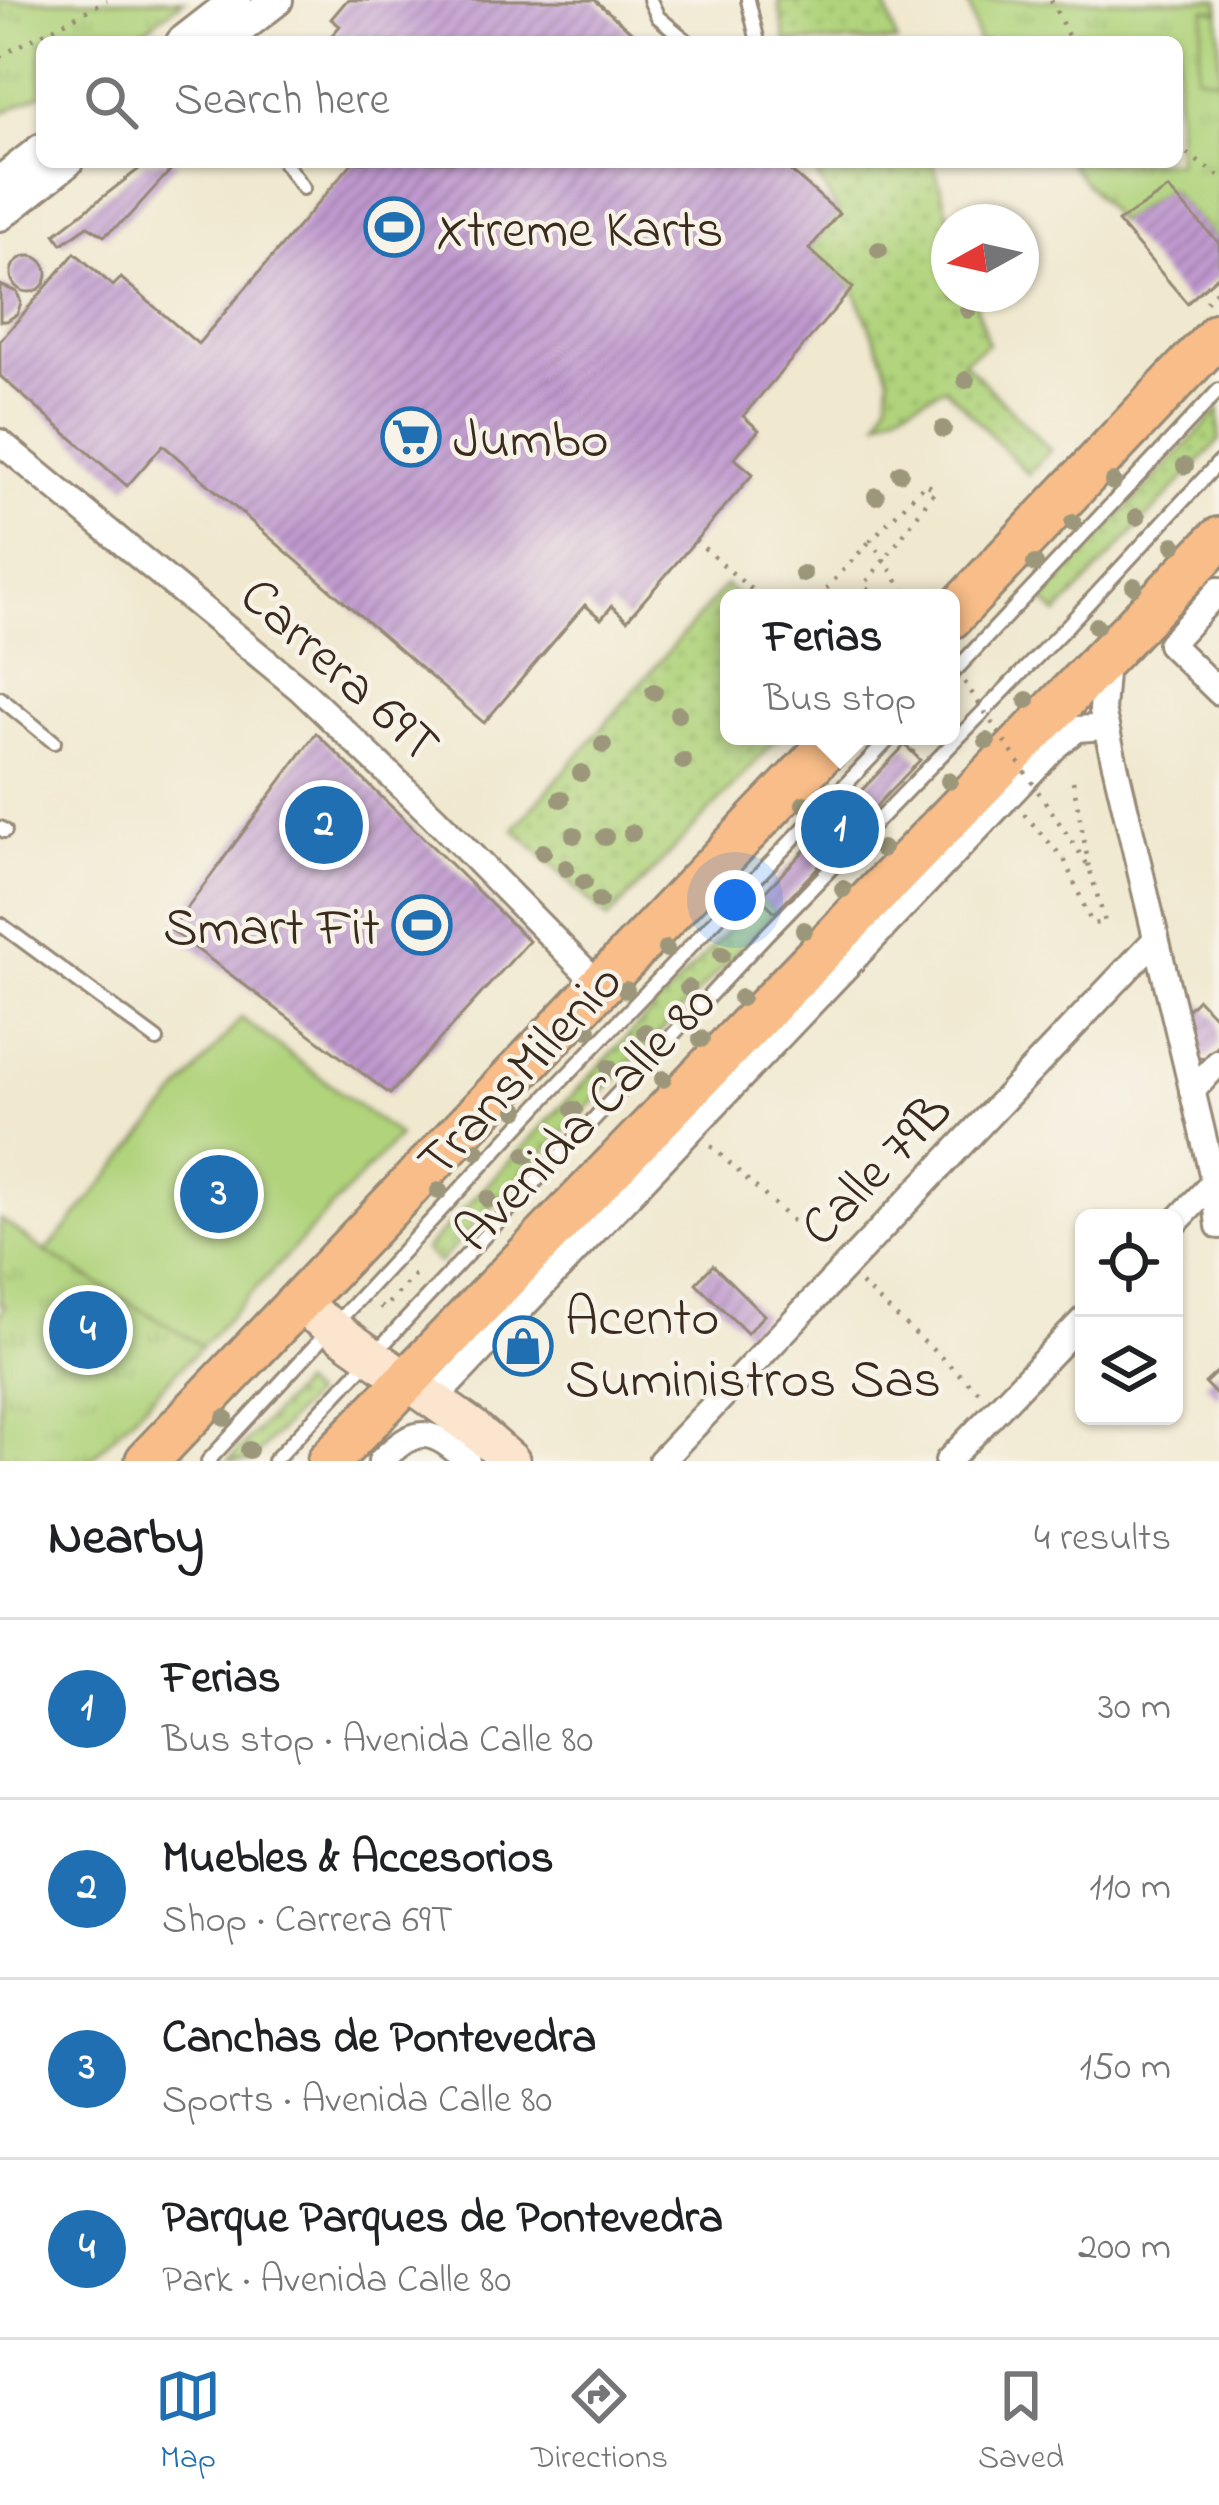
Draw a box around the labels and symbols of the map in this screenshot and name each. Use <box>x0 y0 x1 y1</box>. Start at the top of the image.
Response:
place label: Xtreme Karts <box>436 194 724 272</box>
sports icon: Xtreme Karts <box>363 196 425 258</box>
north arrow <box>931 204 1039 312</box>
place label: Jumbo <box>453 404 609 482</box>
supermarket icon: Jumbo <box>380 406 442 468</box>
street label: Carrera 69T <box>220 561 456 784</box>
pin: 2 <box>285 780 363 870</box>
pin: 1 <box>801 784 879 874</box>
your location <box>705 870 765 930</box>
place label: Smart Fit <box>163 892 380 970</box>
sports icon: Smart Fit <box>391 894 453 956</box>
street label: TransMilenio <box>401 947 643 1199</box>
street label: Avenida Calle 80 <box>439 968 736 1272</box>
street label: Calle 79B <box>784 1076 972 1266</box>
pin: 3 <box>180 1149 258 1239</box>
place label: Acento Suministros Sas <box>565 1282 941 1422</box>
pin: 4 <box>49 1285 127 1375</box>
shop icon: Acento Suministros Sas <box>492 1315 554 1377</box>

